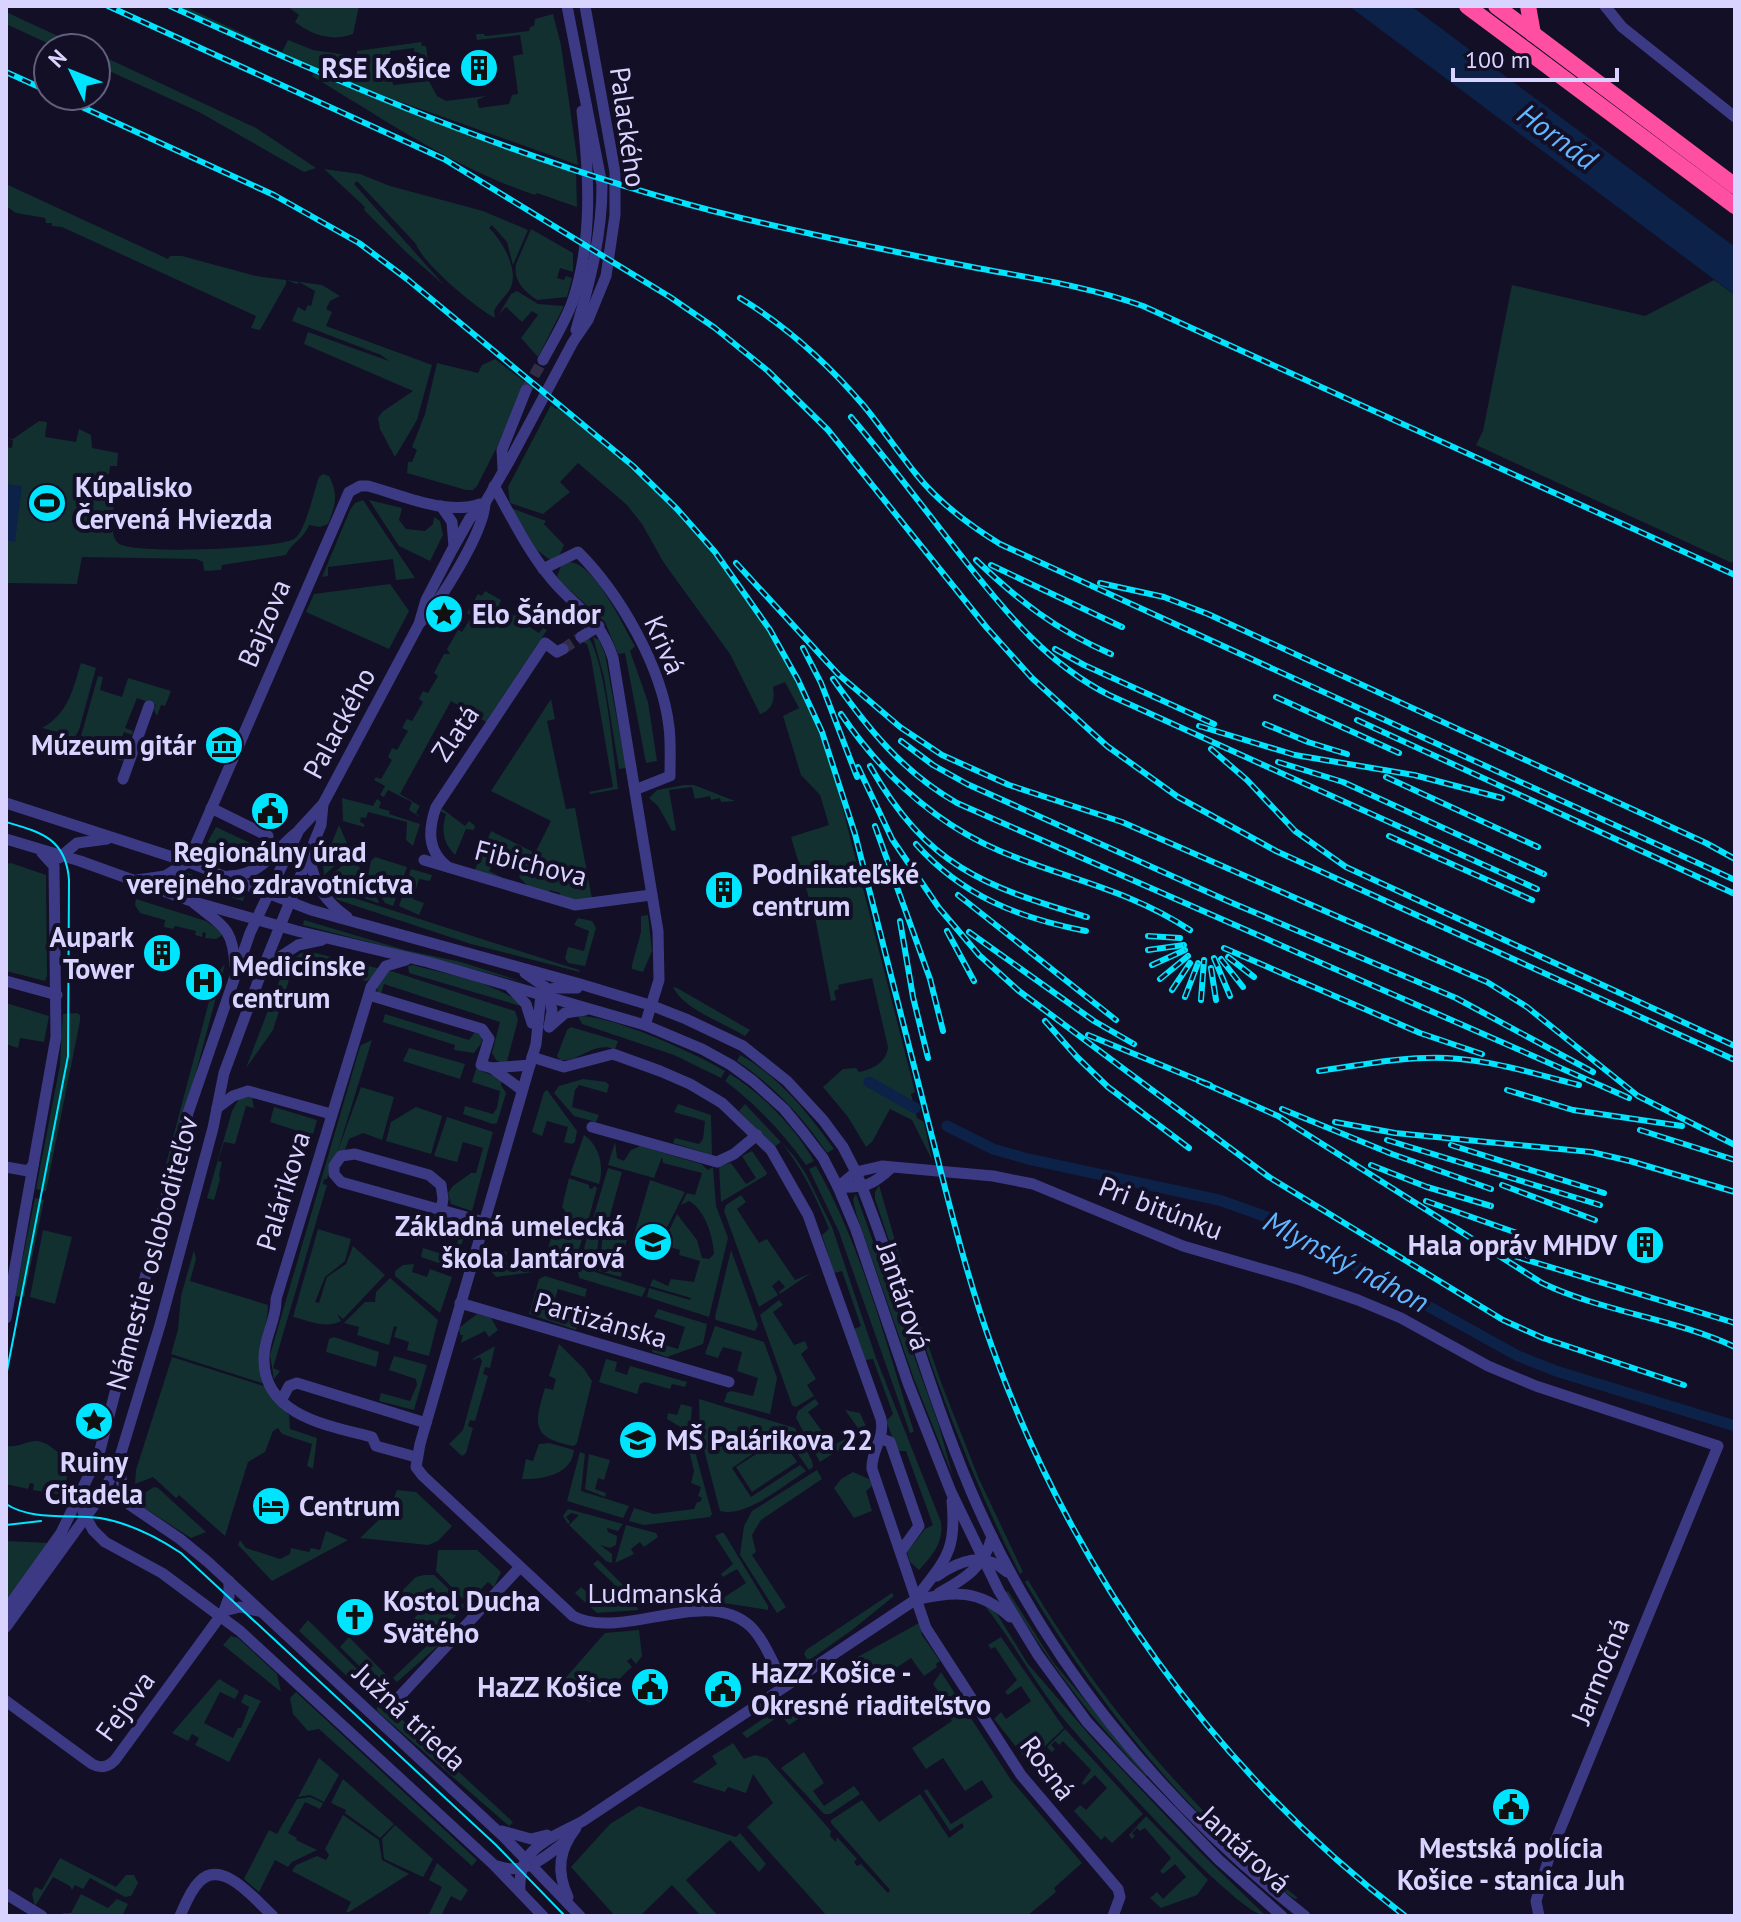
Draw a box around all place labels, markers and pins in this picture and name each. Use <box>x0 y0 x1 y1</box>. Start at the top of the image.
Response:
building icon: RSE Košice <box>458 47 500 89</box>
place label: RSE Košice <box>321 49 451 86</box>
place label: Kúpalisko Červená Hviezda <box>75 468 272 537</box>
sports icon: Kúpalisko Červená Hviezda <box>26 482 68 524</box>
place icon: Elo Šándor <box>423 593 465 635</box>
place label: Elo Šándor <box>472 595 601 632</box>
museum icon: Múzeum gitár <box>203 724 245 766</box>
place label: Múzeum gitár <box>31 726 196 763</box>
public building icon: Regionálny úrad verejného zdravotníctva <box>249 790 291 832</box>
place label: Regionálny úrad verejného zdravotníctva <box>126 833 413 902</box>
place label: Podnikateľské centrum <box>752 855 919 924</box>
building icon: Podnikateľské centrum <box>703 869 745 911</box>
place label: Aupark Tower <box>49 918 134 987</box>
building icon: Aupark Tower <box>141 932 183 974</box>
place label: Medicínske centrum <box>232 947 366 1016</box>
hospital icon: Medicínske centrum <box>183 961 225 1003</box>
place label: Základná umelecká škola Jantárová <box>395 1207 625 1276</box>
school or university icon: Základná umelecká škola Jantárová <box>632 1221 674 1263</box>
building icon: Hala opráv MHDV <box>1624 1224 1666 1266</box>
place label: Hala opráv MHDV <box>1408 1226 1618 1263</box>
place icon: Ruiny Citadela <box>73 1400 115 1442</box>
school or university icon: MŠ Palárikova 22 <box>617 1419 659 1461</box>
place label: MŠ Palárikova 22 <box>666 1421 873 1458</box>
place label: Ruiny Citadela <box>45 1443 143 1512</box>
hotel icon: Centrum <box>250 1485 292 1527</box>
place label: Centrum <box>299 1487 400 1524</box>
place label: Kostol Ducha Svätého <box>383 1582 540 1651</box>
church icon: Kostol Ducha Svätého <box>334 1596 376 1638</box>
place label: HaZZ Košice - Okresné riaditeľstvo <box>751 1654 991 1723</box>
public building icon: HaZZ Košice <box>629 1666 671 1708</box>
place label: HaZZ Košice <box>477 1668 622 1705</box>
public building icon: HaZZ Košice - Okresné riaditeľstvo <box>702 1668 744 1710</box>
public building icon: Mestská polícia Košice - stanica Juh <box>1490 1786 1532 1828</box>
place label: Mestská polícia Košice - stanica Juh <box>1397 1829 1625 1898</box>

